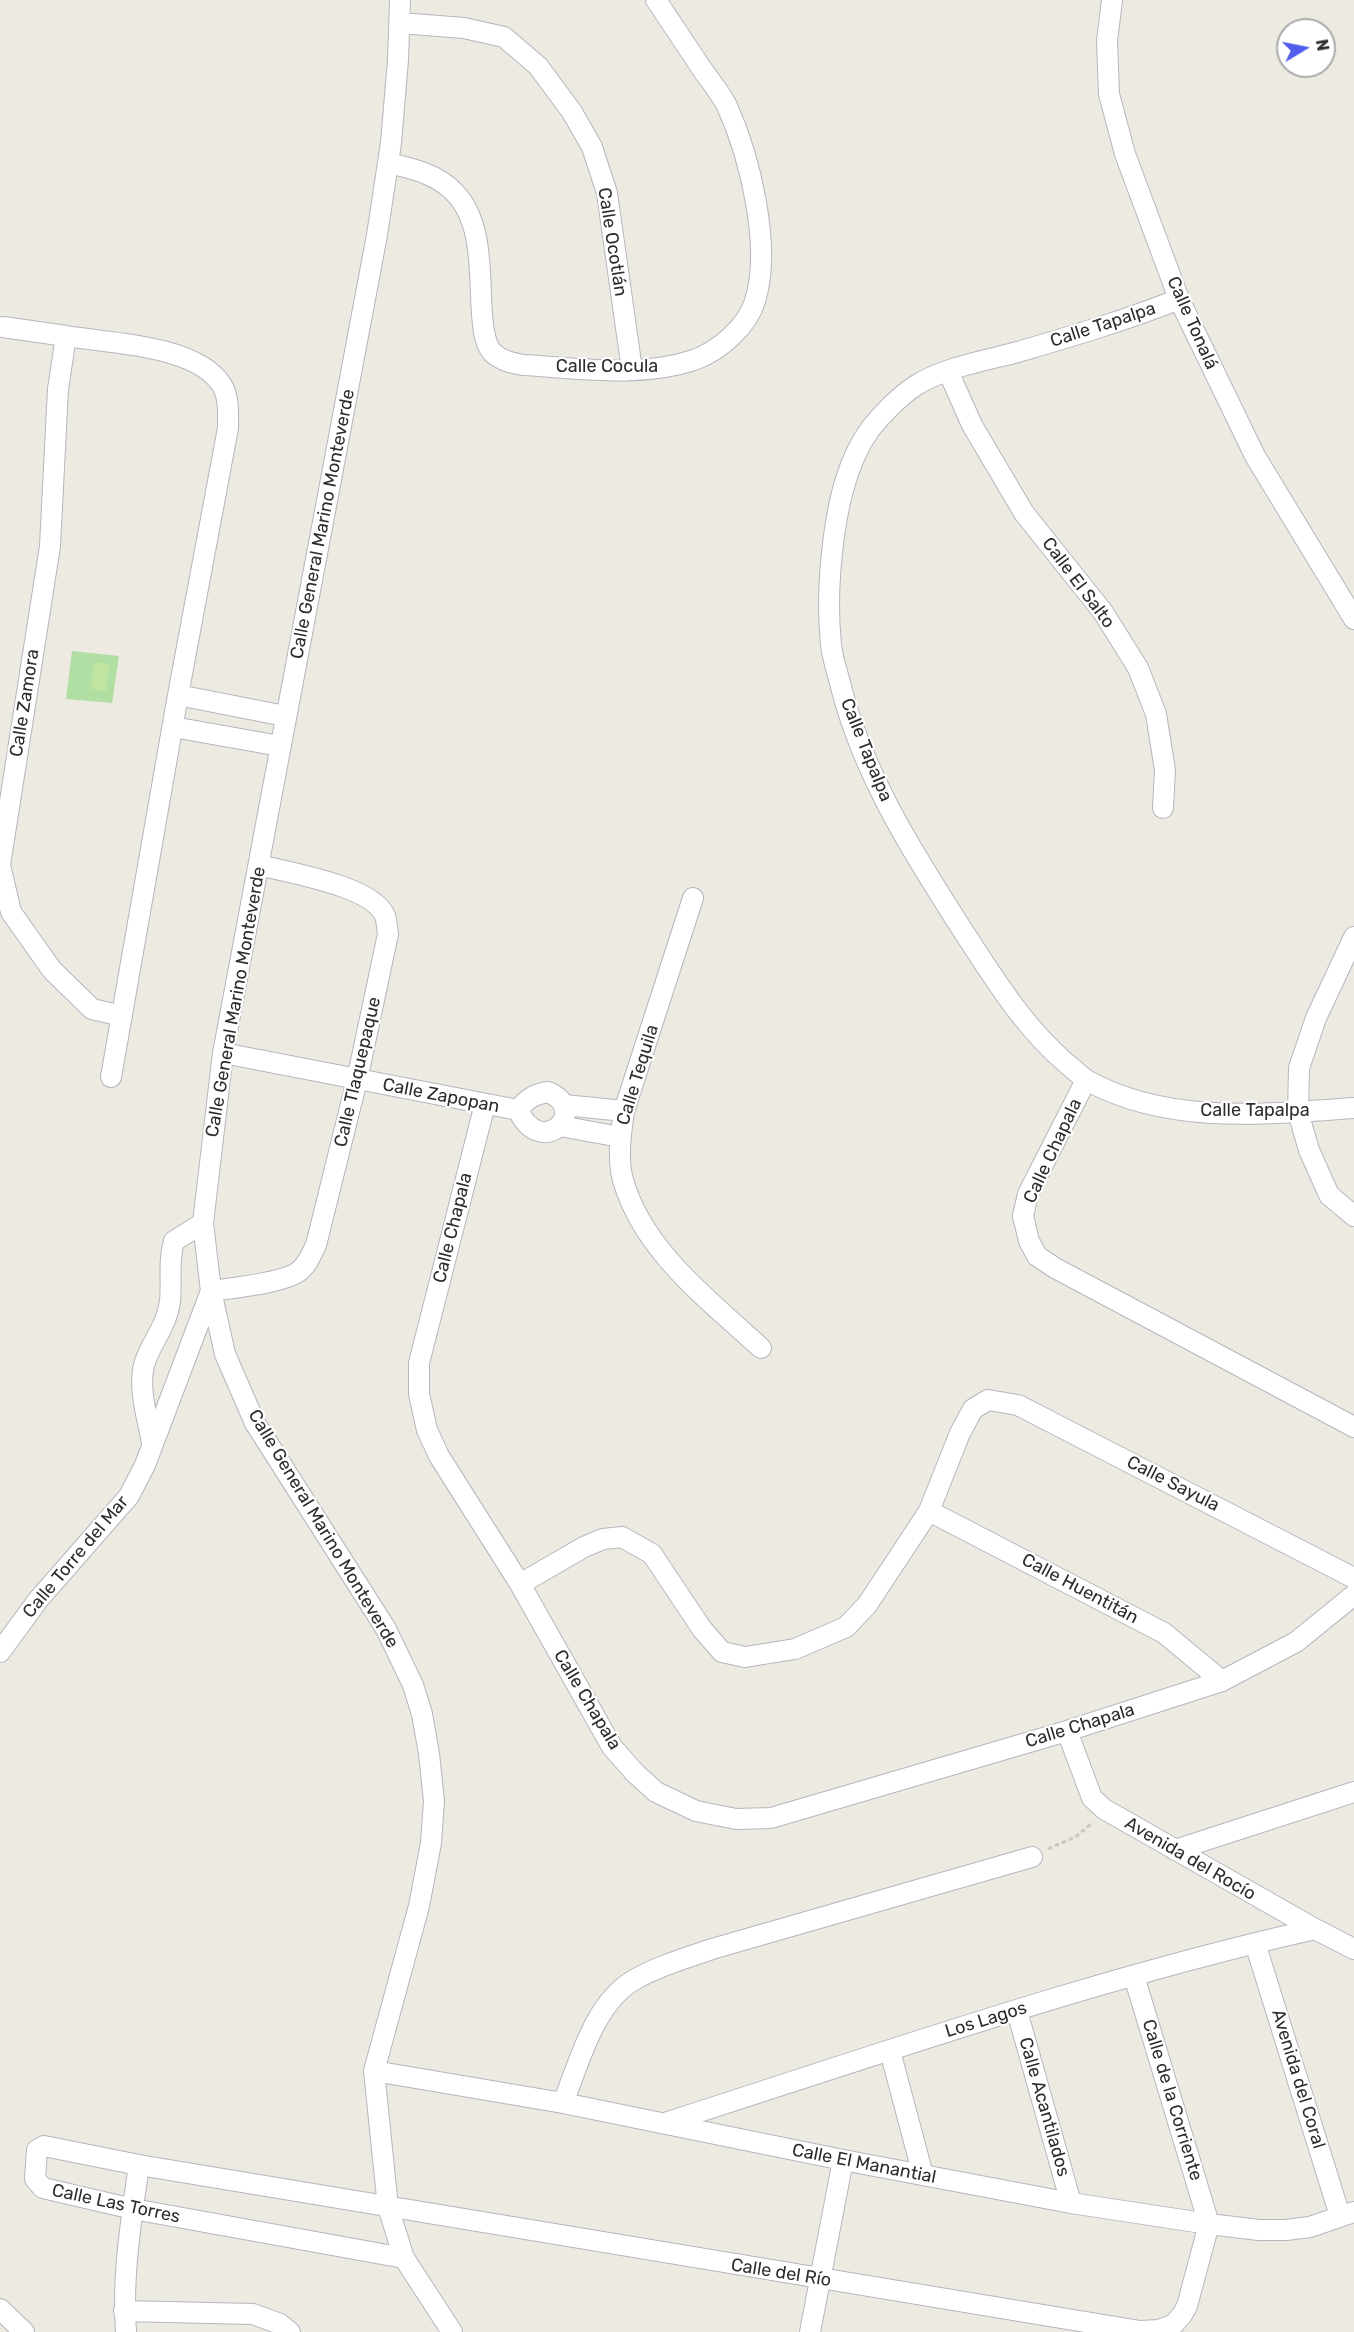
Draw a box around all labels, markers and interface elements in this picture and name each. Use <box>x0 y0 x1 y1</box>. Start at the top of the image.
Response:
north arrow <box>1276 18 1336 78</box>
text: N <box>1312 38 1333 52</box>
street label: Calle Ocotlán <box>593 186 631 298</box>
street label: Calle Tonalá <box>1162 273 1222 373</box>
street label: Calle Tapalpa <box>1048 298 1158 352</box>
street label: Calle Cocula <box>556 356 658 378</box>
street label: Calle General Marino Monteverde <box>286 387 360 661</box>
street label: Calle El Salto <box>1037 533 1119 633</box>
street label: Calle Zamora <box>6 648 44 758</box>
street label: Calle Tapalpa <box>835 695 897 805</box>
street label: Calle General Marino Monteverde <box>202 865 270 1139</box>
street label: Calle Tlaquepaque <box>330 995 386 1149</box>
street label: Calle Tequila <box>612 1022 664 1128</box>
street label: Calle Zapopan <box>381 1074 501 1118</box>
street label: Calle Chapala <box>1019 1095 1087 1207</box>
street label: Calle Tapalpa <box>1200 1100 1310 1122</box>
street label: Calle Chapala <box>429 1171 477 1285</box>
street label: Calle General Marino Monteverde <box>243 1406 403 1652</box>
street label: Calle Sayula <box>1123 1451 1223 1517</box>
street label: Calle Torre del Mar <box>19 1492 133 1622</box>
street label: Calle Huentitán <box>1018 1549 1142 1629</box>
street label: Calle Chapala <box>549 1646 625 1754</box>
street label: Calle Chapala <box>1023 1699 1137 1753</box>
street label: Avenida del Rocío <box>1121 1813 1259 1905</box>
street label: Los Lagos <box>943 1997 1029 2043</box>
street label: Avenida del Coral <box>1267 2007 1329 2151</box>
street label: Calle de la Corriente <box>1137 2017 1207 2183</box>
street label: Calle Acantilados <box>1014 2035 1074 2179</box>
street label: Calle El Manantial <box>790 2139 938 2189</box>
street label: Calle Las Torres <box>50 2180 182 2228</box>
street label: Calle del Río <box>729 2254 833 2292</box>

